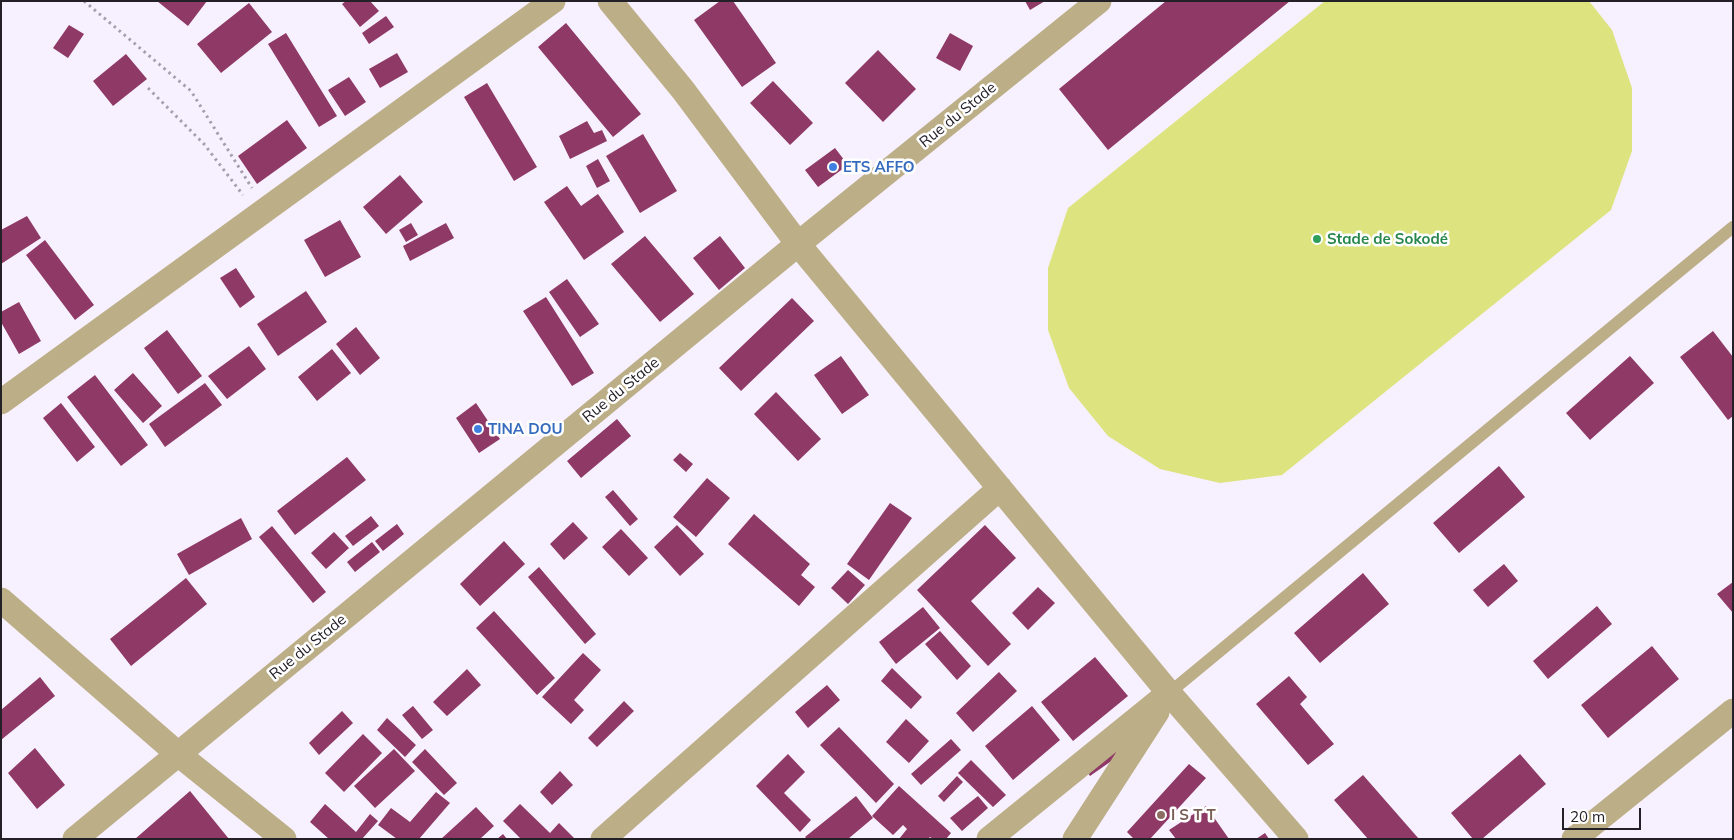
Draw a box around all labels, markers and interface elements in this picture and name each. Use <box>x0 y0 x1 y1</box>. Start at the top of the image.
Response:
street label: Rue du Stade <box>916 79 1000 151</box>
place label: ETS AFFO <box>843 158 915 176</box>
marker: ETS AFFO <box>827 161 839 173</box>
place label: Stade de Sokodé <box>1327 230 1448 248</box>
marker: Stade de Sokodé <box>1311 233 1323 245</box>
street label: Rue du Stade <box>579 354 663 426</box>
place label: TINA DOU <box>488 420 563 438</box>
marker: TINA DOU <box>472 423 484 435</box>
street label: Rue du Stade <box>266 611 350 683</box>
scale bar <box>1564 798 1643 830</box>
place label: I S T T <box>1171 806 1216 824</box>
text: 20 m <box>1570 807 1605 826</box>
marker: I S T T <box>1155 809 1167 821</box>

